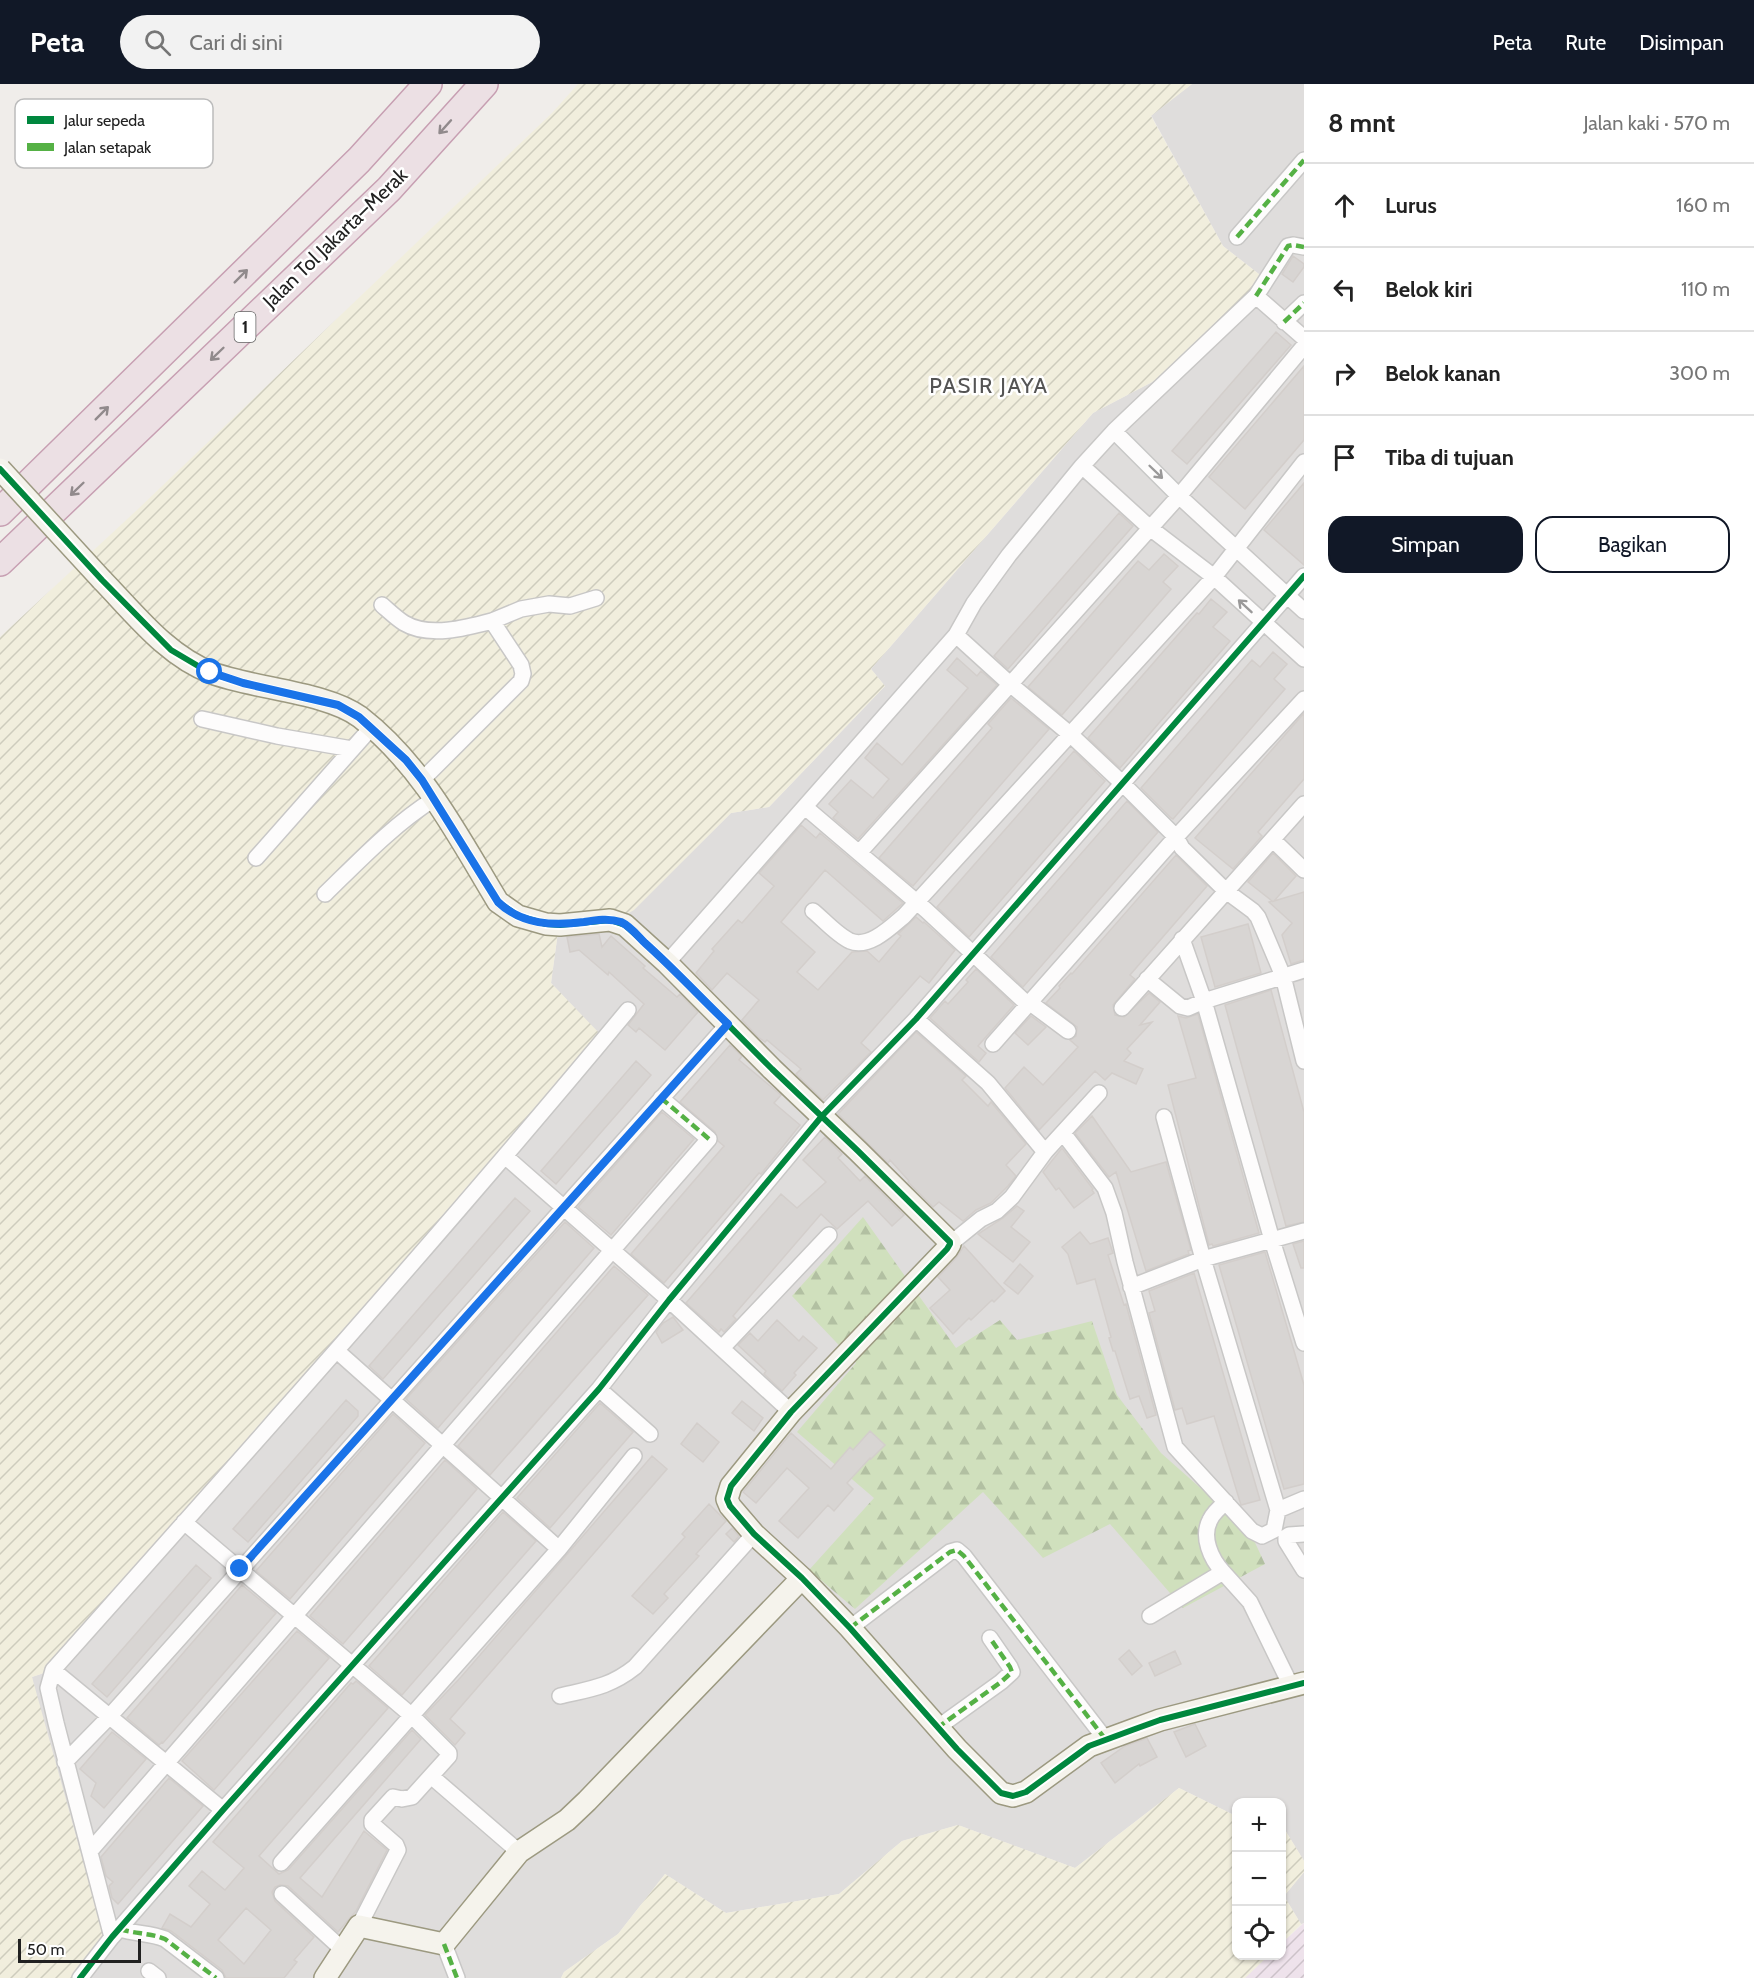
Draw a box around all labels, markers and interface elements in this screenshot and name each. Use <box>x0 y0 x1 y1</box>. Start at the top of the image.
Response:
search box <box>120 15 540 69</box>
text: Peta <box>30 25 84 59</box>
icon: search <box>141 26 174 59</box>
text: Cari di sini <box>189 29 283 56</box>
text: Peta <box>1493 30 1532 55</box>
text: Rute <box>1565 30 1606 55</box>
text: Disimpan <box>1639 30 1724 55</box>
legend <box>15 99 213 168</box>
text: 8 mnt <box>1328 107 1395 139</box>
text: Jalur sepeda <box>63 111 145 130</box>
text: Jalan kaki · 570 m <box>1583 111 1730 135</box>
one-way arrow <box>438 119 452 134</box>
text: Jalan setapak <box>63 138 152 157</box>
street label: Jalan Tol Jakarta–Merak <box>257 163 412 314</box>
icon: ahead <box>1328 189 1361 222</box>
text: Lurus <box>1385 192 1437 219</box>
text: 160 m <box>1676 193 1730 217</box>
one-way arrow <box>233 269 248 283</box>
icon: left <box>1328 273 1361 306</box>
text: Belok kiri <box>1385 276 1472 303</box>
text: 110 m <box>1681 277 1730 301</box>
road number: 1 <box>234 312 256 342</box>
one-way arrow <box>210 346 225 361</box>
icon: right <box>1328 357 1361 390</box>
text: Belok kanan <box>1385 360 1501 387</box>
text: 300 m <box>1669 361 1730 385</box>
district label: PASIR JAYA <box>929 372 1049 399</box>
one-way arrow <box>94 405 109 420</box>
icon: arrive <box>1328 441 1361 474</box>
text: Tiba di tujuan <box>1385 444 1514 471</box>
one-way arrow <box>1148 465 1163 480</box>
one-way arrow <box>69 481 84 496</box>
button: Simpan <box>1328 516 1523 573</box>
button: Bagikan <box>1535 516 1730 573</box>
one-way arrow <box>1237 598 1252 613</box>
route start <box>196 658 222 684</box>
route end <box>226 1555 252 1581</box>
map controls <box>1232 1798 1286 1960</box>
button: + <box>1232 1798 1286 1852</box>
button: − <box>1232 1852 1286 1906</box>
button: locate <box>1232 1906 1286 1960</box>
scale bar <box>18 1936 141 1964</box>
text: 50 m <box>27 1940 64 1959</box>

